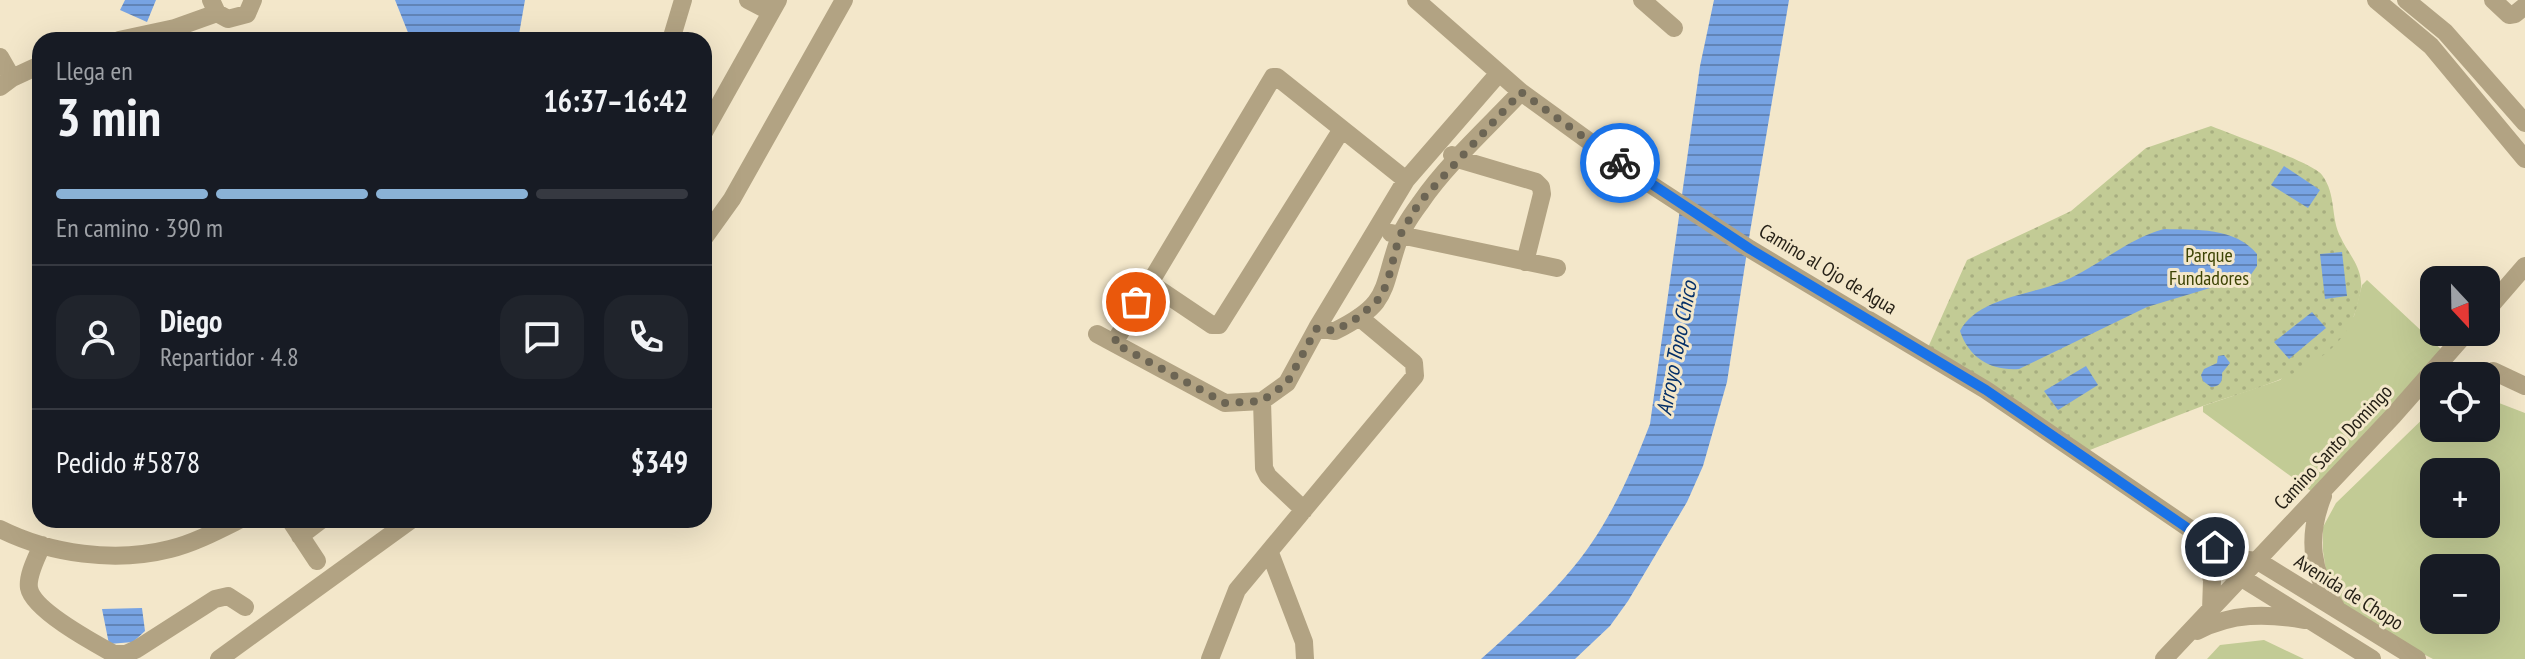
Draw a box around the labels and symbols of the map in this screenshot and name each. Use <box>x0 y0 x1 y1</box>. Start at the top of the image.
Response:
courier <box>1580 123 1660 203</box>
street label: Camino al Ojo de Agua <box>1754 218 1902 320</box>
park label: Parque Fundadores <box>2169 242 2249 291</box>
north arrow <box>2420 266 2500 346</box>
pin <box>1102 268 1170 336</box>
water label: Arroyo Topo Chico <box>1649 277 1703 417</box>
street label: Camino Santo Domingo <box>2268 379 2398 515</box>
pin <box>2181 513 2249 581</box>
street label: Avenida de Chopo <box>2290 548 2408 636</box>

